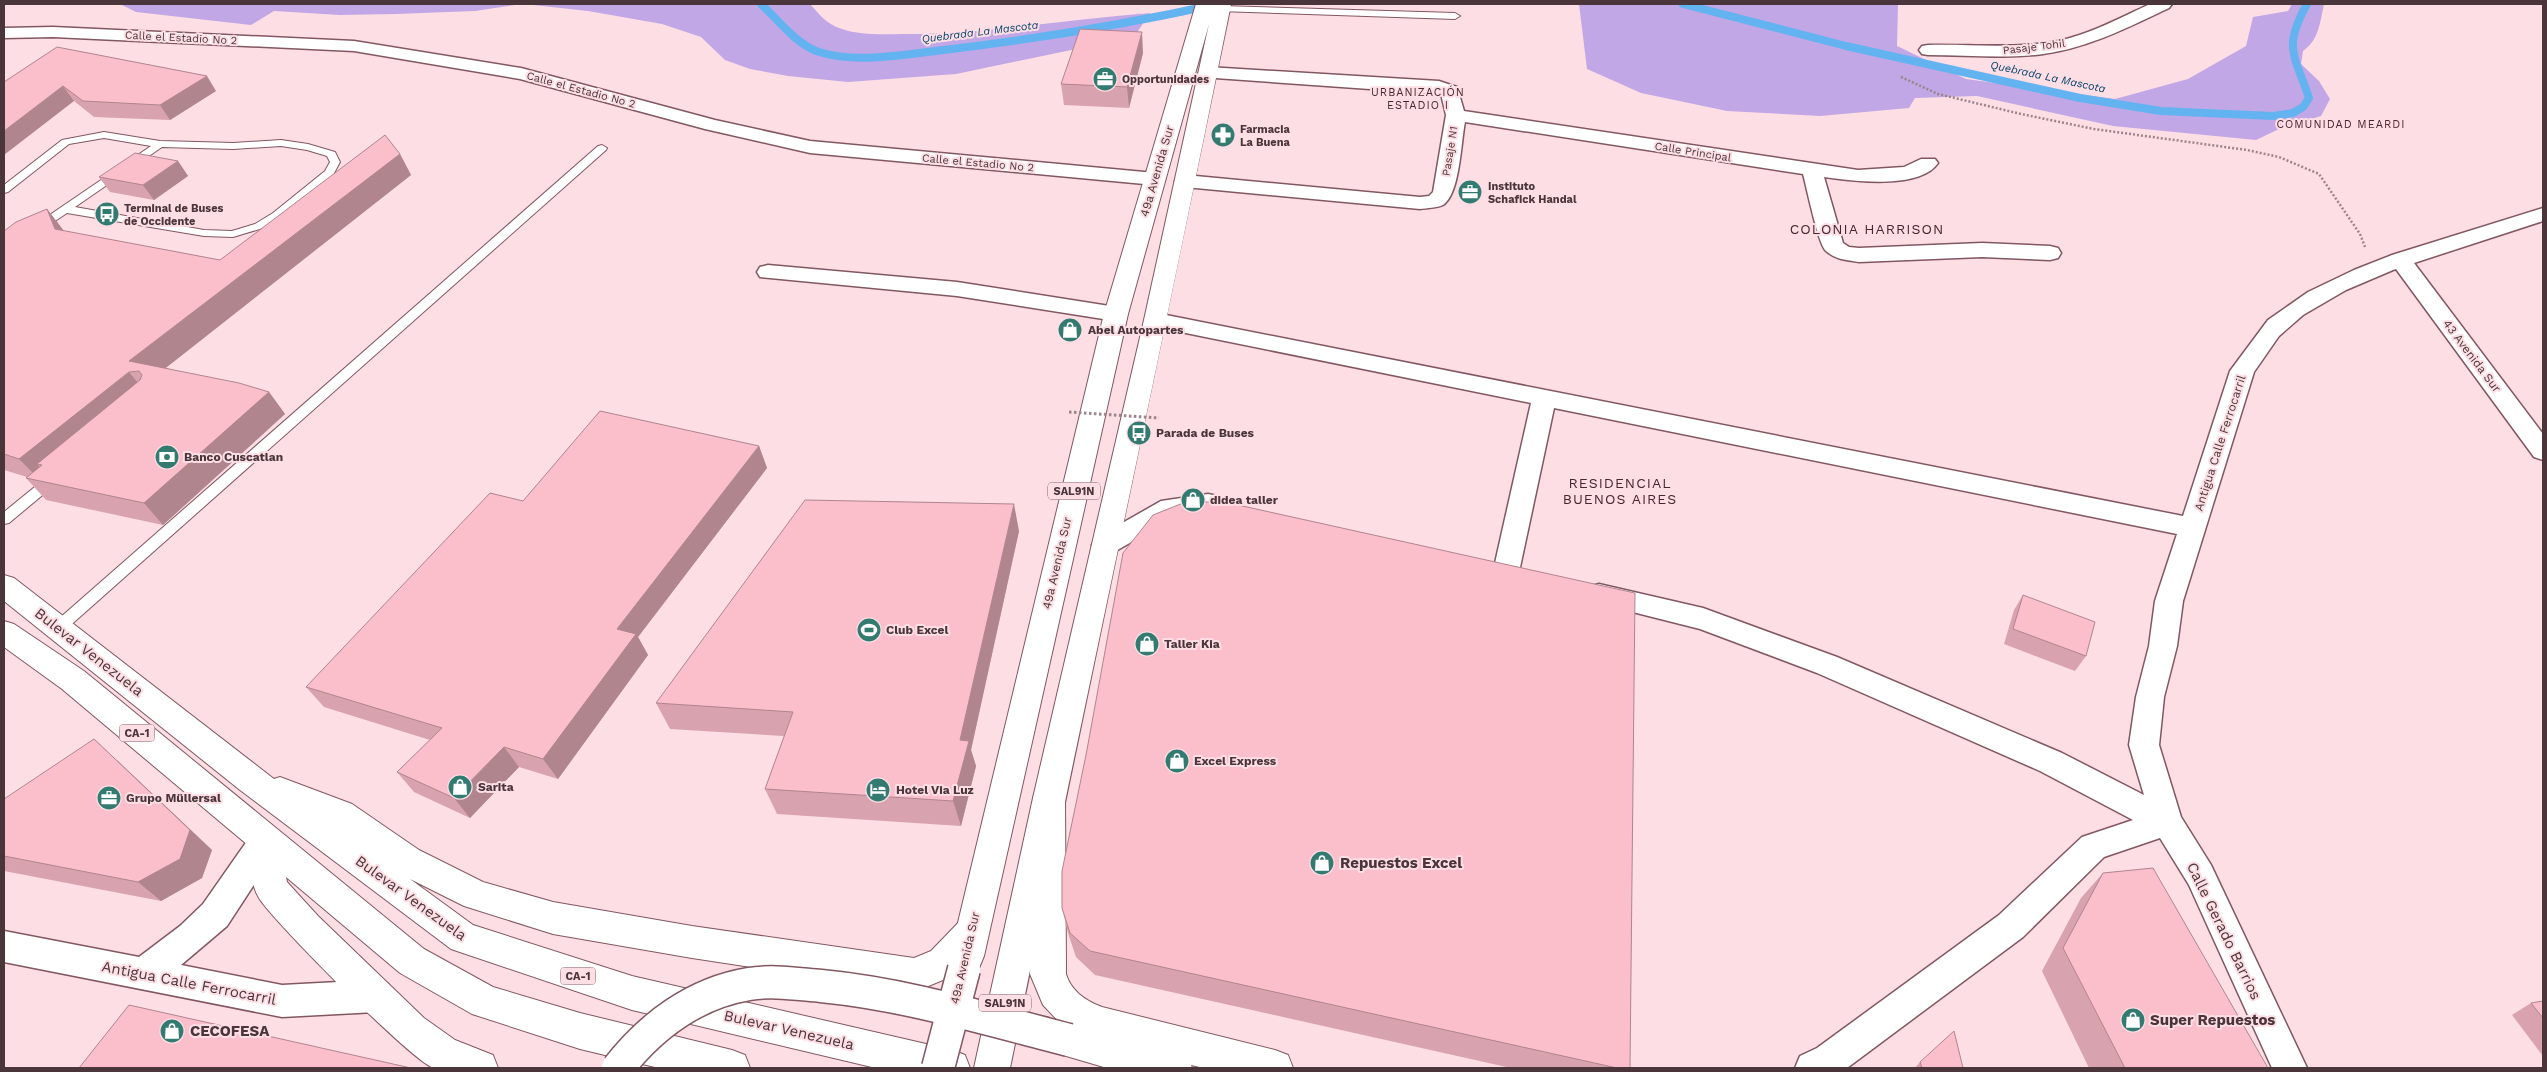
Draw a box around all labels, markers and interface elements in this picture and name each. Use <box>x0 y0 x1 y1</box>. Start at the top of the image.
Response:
water label: Quebrada La Mascota <box>921 18 1039 46</box>
street label: Calle el Estadio No 2 <box>125 29 237 47</box>
street label: Pasaje Tohil <box>2002 37 2067 57</box>
water label: Quebrada La Mascota <box>1989 58 2107 96</box>
office icon: Opportunidades <box>1092 66 1118 92</box>
street label: Calle el Estadio No 2 <box>525 69 637 111</box>
place label: Opportunidades <box>1122 73 1209 86</box>
district label: URBANIZACIÓN ESTADIO I <box>1371 85 1465 112</box>
district label: COMUNIDAD MEARDI <box>2276 118 2406 131</box>
pharmacy icon: Farmacia La Buena <box>1210 122 1236 148</box>
place label: Farmacia La Buena <box>1240 123 1291 149</box>
street label: 49a Avenida Sur <box>1137 124 1177 218</box>
street label: Pasaje N1 <box>1440 125 1460 177</box>
street label: Calle Principal <box>1654 140 1733 165</box>
street label: Calle el Estadio No 2 <box>922 152 1034 174</box>
office icon: Instituto Schafick Handal <box>1457 179 1483 205</box>
place label: Instituto Schafick Handal <box>1488 180 1577 206</box>
bus stop icon: Terminal de Buses de Occidente <box>94 201 120 227</box>
place label: Terminal de Buses de Occidente <box>124 202 224 228</box>
district label: COLONIA HARRISON <box>1790 221 1944 237</box>
shop icon: Abel Autopartes <box>1057 317 1083 343</box>
street label: 43 Avenida Sur <box>2440 317 2504 395</box>
place label: Abel Autopartes <box>1088 323 1184 337</box>
street label: Antigua Calle Ferrocarril <box>2191 373 2249 513</box>
bus stop icon: Parada de Buses <box>1126 420 1152 446</box>
place label: Parada de Buses <box>1156 426 1255 440</box>
bank icon: Banco Cuscatlan <box>154 444 180 470</box>
place label: Banco Cuscatlan <box>184 450 283 464</box>
district label: RESIDENCIAL BUENOS AIRES <box>1563 475 1677 507</box>
road number: SAL91N <box>1048 482 1100 500</box>
shop icon: didea taller <box>1180 487 1206 513</box>
place label: didea taller <box>1210 493 1279 507</box>
street label: 49a Avenida Sur <box>1040 515 1074 610</box>
street label: Bulevar Venezuela <box>31 604 147 700</box>
sports icon: Club Excel <box>856 617 882 643</box>
place label: Club Excel <box>886 623 949 637</box>
shop icon: Taller Kia <box>1134 631 1160 657</box>
place label: Taller Kia <box>1164 637 1220 651</box>
road number: CA-1 <box>120 724 154 741</box>
shop icon: Excel Express <box>1164 748 1190 774</box>
place label: Excel Express <box>1194 754 1277 768</box>
shop icon: Sarita <box>447 774 473 800</box>
hotel icon: Hotel Via Luz <box>865 777 891 803</box>
place label: Sarita <box>478 780 514 794</box>
place label: Hotel Via Luz <box>896 783 974 797</box>
office icon: Grupo Müllersal <box>96 785 122 811</box>
place label: Grupo Müllersal <box>126 791 221 805</box>
shop icon: Repuestos Excel <box>1309 850 1335 876</box>
street label: Bulevar Venezuela <box>352 852 471 945</box>
place label: Repuestos Excel <box>1340 854 1462 872</box>
street label: Calle Gerado Barrios <box>2183 859 2265 1003</box>
street label: 49a Avenida Sur <box>948 910 982 1005</box>
street label: Antigua Calle Ferrocarril <box>100 957 278 1009</box>
road number: CA-1 <box>560 968 596 984</box>
road number: SAL91N <box>979 994 1031 1011</box>
street label: Bulevar Venezuela <box>722 1006 856 1054</box>
shop icon: Super Repuestos <box>2120 1007 2146 1033</box>
place label: Super Repuestos <box>2150 1011 2275 1029</box>
shop icon: CECOFESA <box>159 1018 185 1044</box>
place label: CECOFESA <box>190 1022 270 1040</box>

